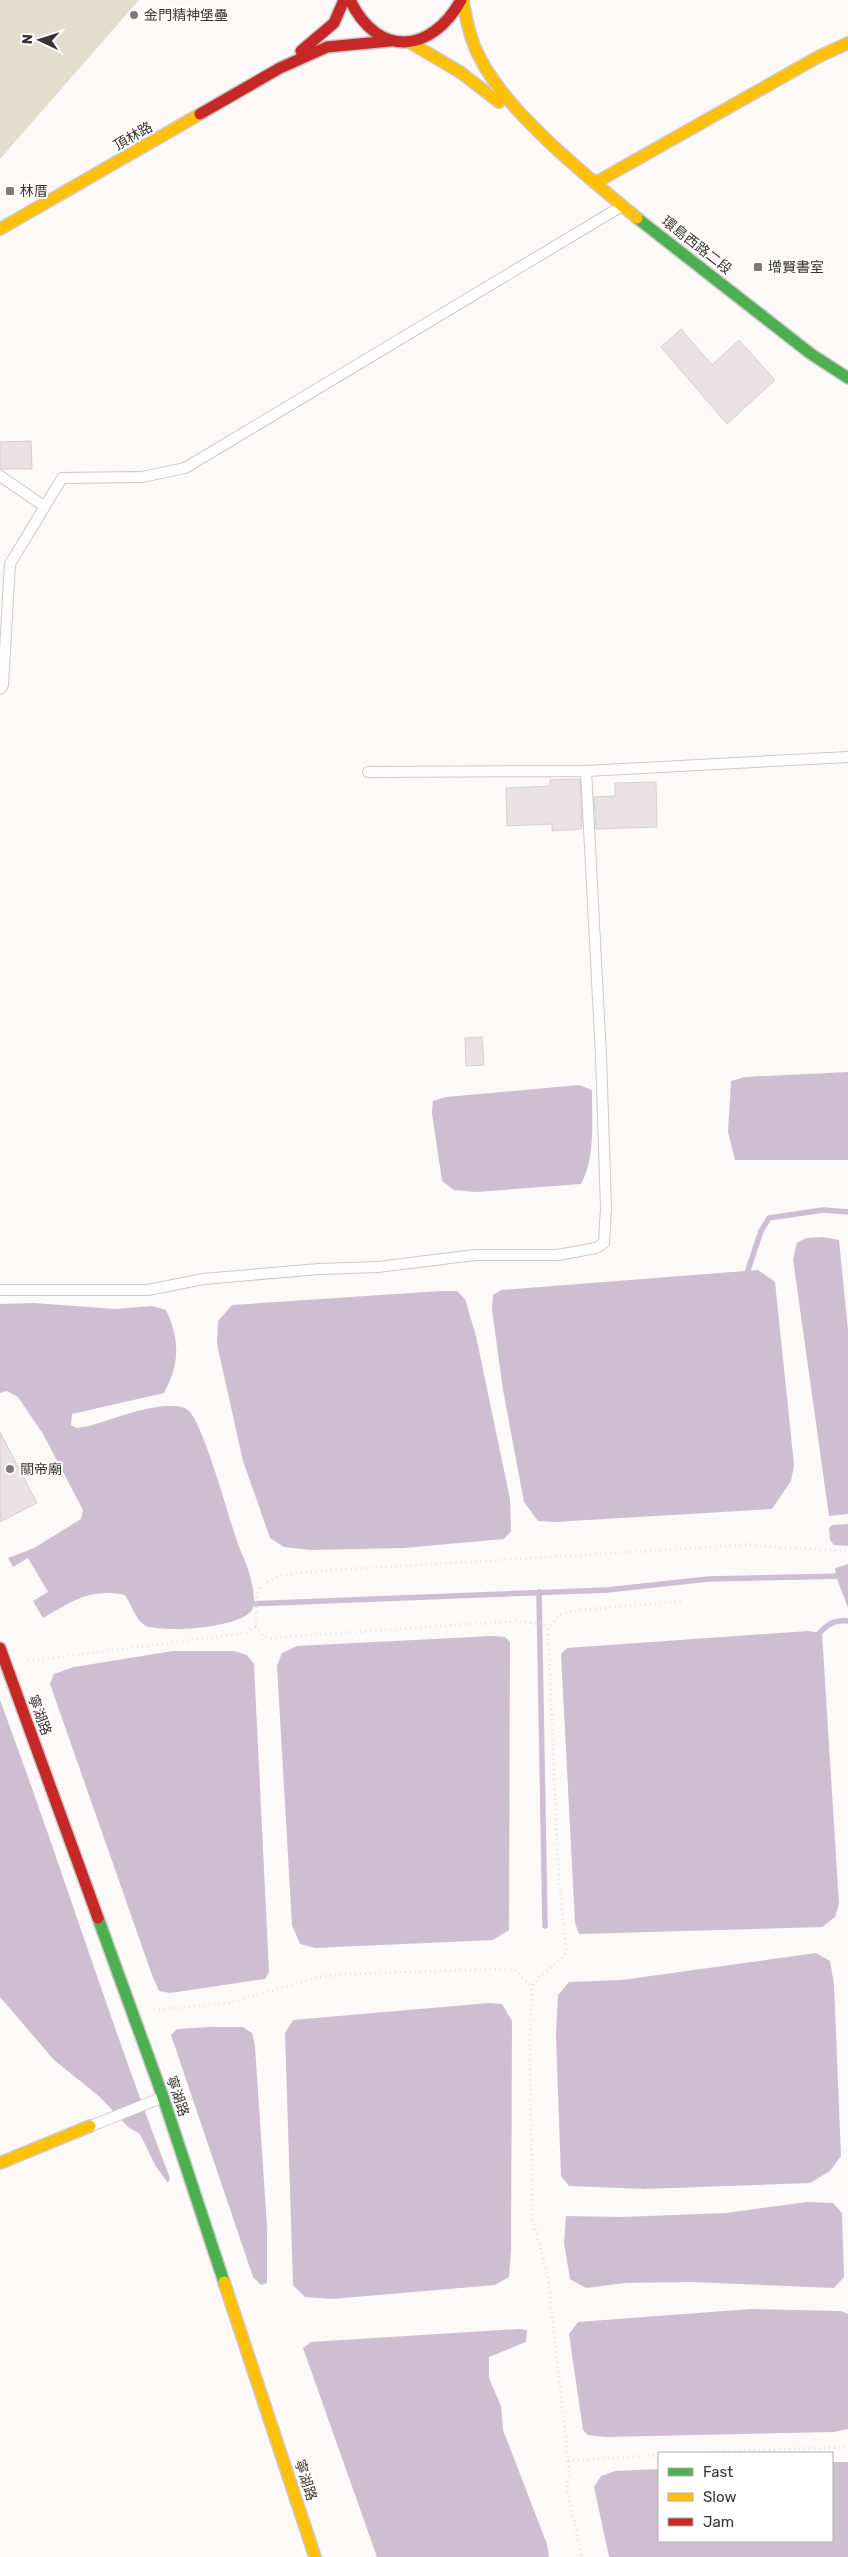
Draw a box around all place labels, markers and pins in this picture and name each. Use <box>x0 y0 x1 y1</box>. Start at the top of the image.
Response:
place label: 金門精神堡壘 <box>144 7 228 24</box>
marker: 金門精神堡壘 <box>128 9 140 21</box>
place label: 林厝 <box>20 183 48 200</box>
marker: 林厝 <box>4 185 16 197</box>
place label: 增賢書室 <box>768 259 824 276</box>
marker: 增賢書室 <box>752 261 764 273</box>
place label: 關帝廟 <box>20 1461 62 1478</box>
marker: 關帝廟 <box>4 1463 16 1475</box>

